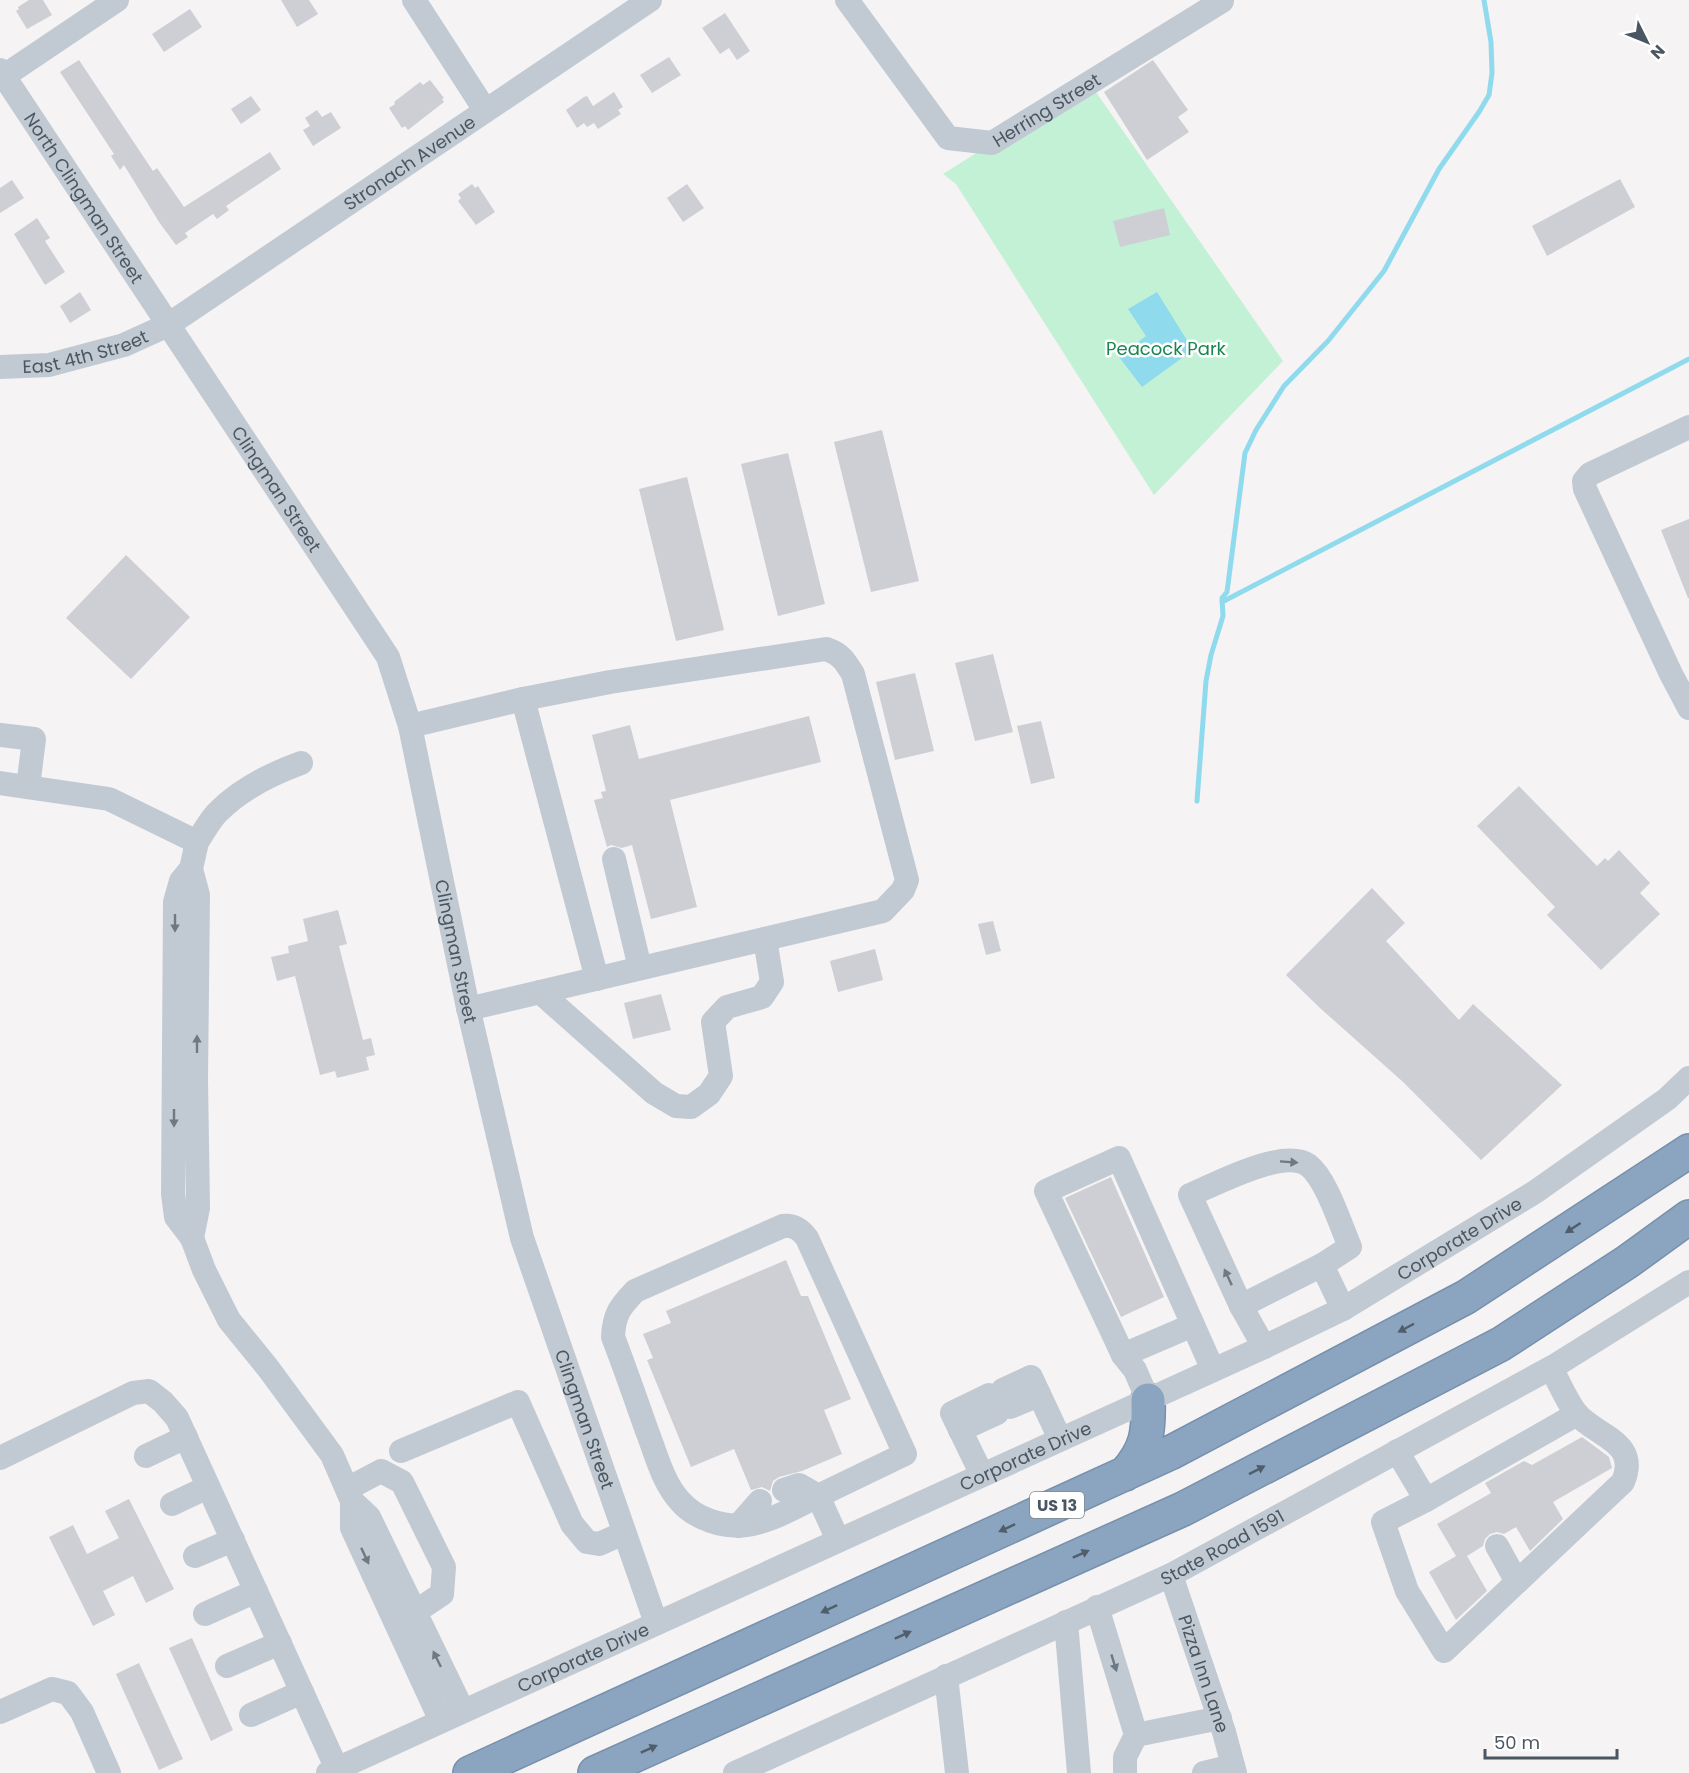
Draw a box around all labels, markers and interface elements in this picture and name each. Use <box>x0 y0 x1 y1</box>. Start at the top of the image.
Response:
north arrow <box>1617 12 1677 72</box>
text: N <box>1645 40 1670 64</box>
street label: Herring Street <box>987 67 1105 152</box>
street label: North Clingman Street <box>19 107 150 288</box>
street label: Stronach Avenue <box>338 109 480 216</box>
street label: East 4th Street <box>22 323 152 379</box>
park label: Peacock Park <box>1106 336 1227 361</box>
street label: Clingman Street <box>226 421 328 557</box>
street label: Clingman Street <box>429 877 484 1026</box>
one-way arrow <box>170 913 180 932</box>
one-way arrow <box>192 1034 201 1053</box>
one-way arrow <box>169 1108 179 1127</box>
one-way arrow <box>1279 1157 1298 1167</box>
street label: Corporate Drive <box>1392 1191 1526 1286</box>
one-way arrow <box>1565 1222 1581 1233</box>
one-way arrow <box>1223 1268 1232 1285</box>
one-way arrow <box>1398 1323 1415 1333</box>
street label: Clingman Street <box>549 1346 621 1492</box>
street label: Corporate Drive <box>955 1415 1095 1497</box>
one-way arrow <box>1248 1466 1266 1476</box>
road number: US 13 <box>1030 1492 1084 1518</box>
street label: State Road 1591 <box>1156 1503 1288 1591</box>
one-way arrow <box>998 1523 1015 1532</box>
one-way arrow <box>361 1548 370 1565</box>
one-way arrow <box>1073 1550 1090 1559</box>
one-way arrow <box>821 1604 838 1613</box>
street label: Pizza Inn Lane <box>1173 1611 1236 1736</box>
street label: Corporate Drive <box>513 1616 653 1698</box>
one-way arrow <box>895 1630 912 1639</box>
one-way arrow <box>433 1650 442 1667</box>
one-way arrow <box>1110 1654 1119 1672</box>
scale bar <box>1485 1722 1617 1760</box>
text: 50 m <box>1494 1730 1540 1755</box>
one-way arrow <box>640 1744 658 1754</box>

